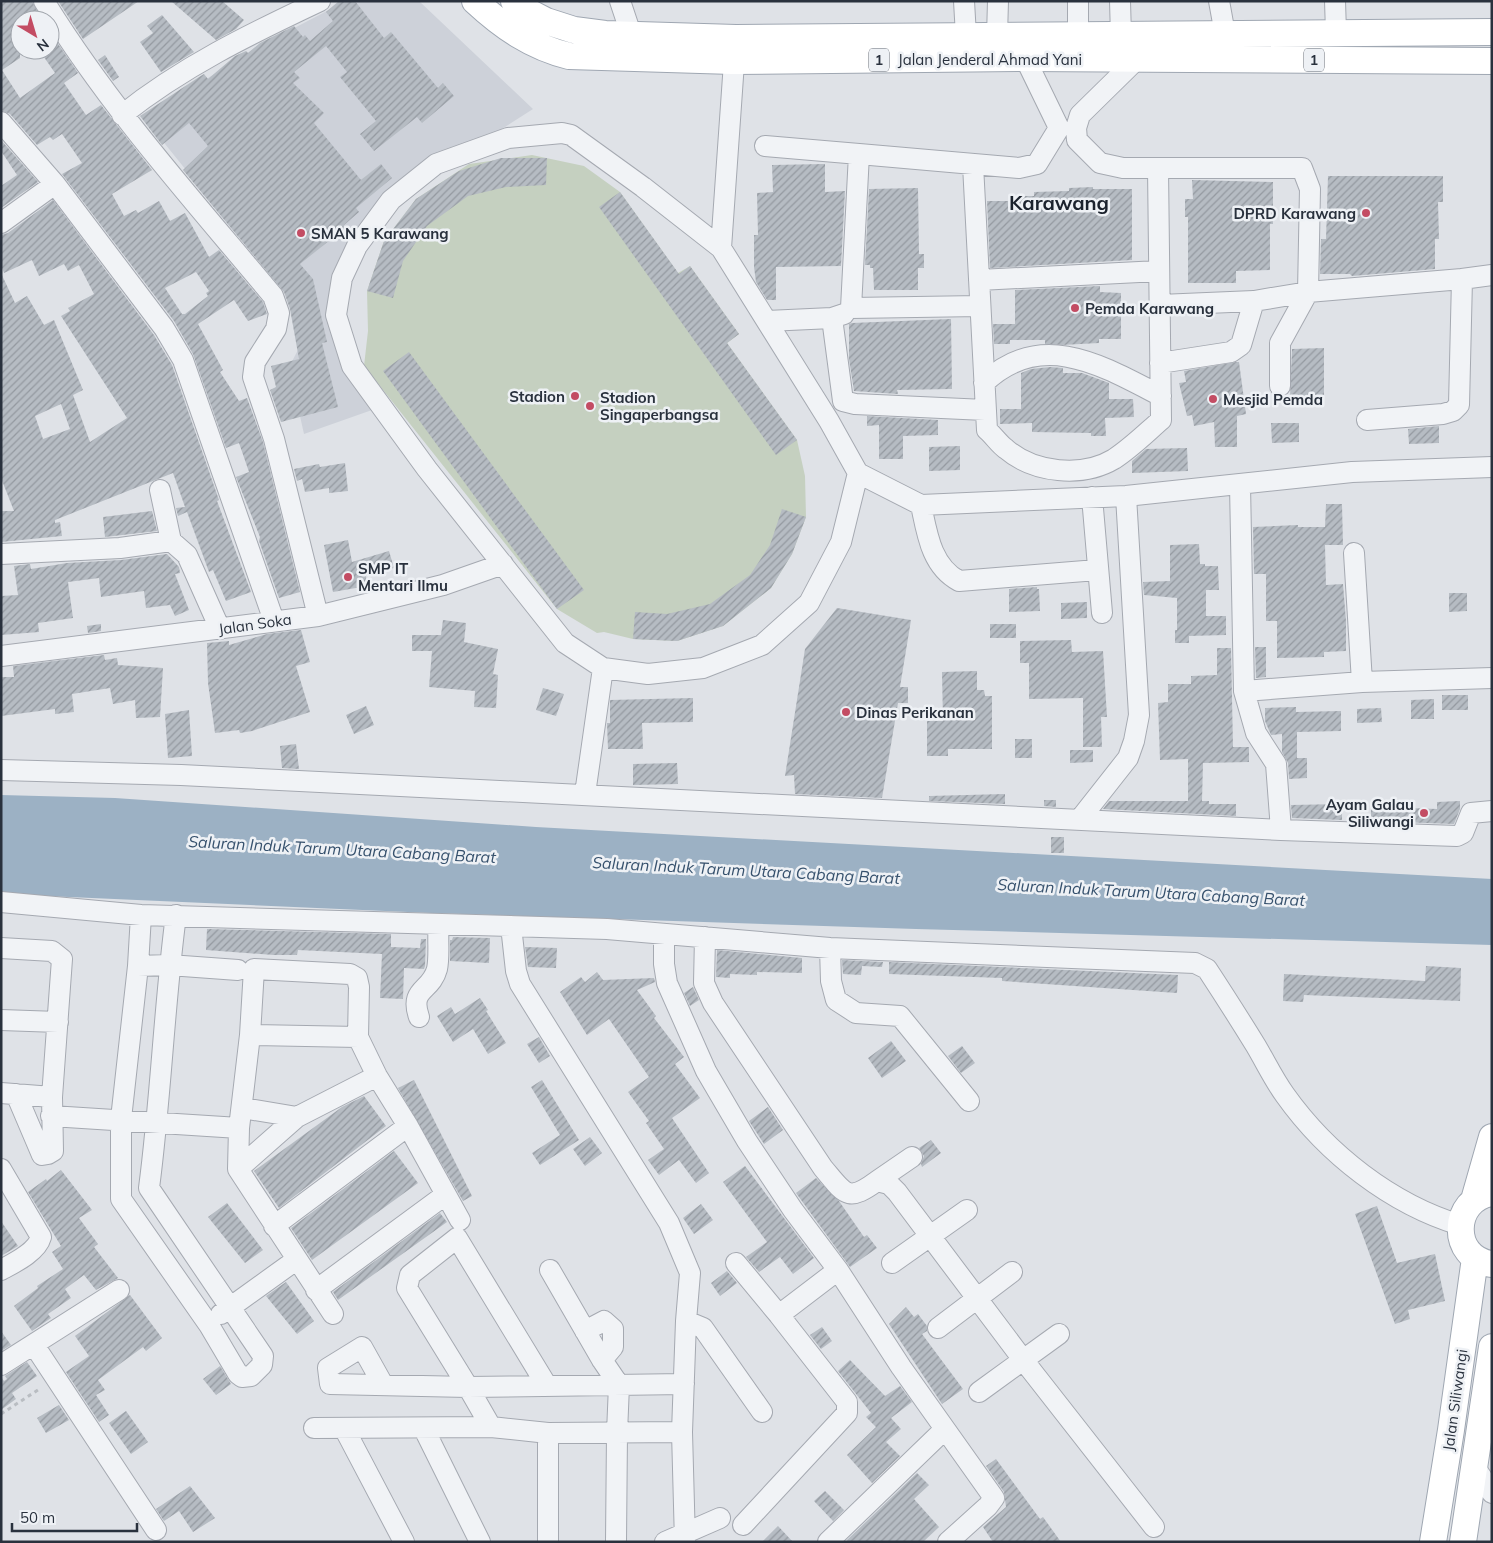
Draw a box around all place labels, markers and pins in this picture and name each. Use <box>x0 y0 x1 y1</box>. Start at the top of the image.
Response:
place label: DPRD Karawang <box>1233 204 1356 223</box>
marker: DPRD Karawang <box>1360 207 1372 219</box>
place label: SMAN 5 Karawang <box>311 224 449 243</box>
marker: SMAN 5 Karawang <box>295 227 307 239</box>
place label: Pemda Karawang <box>1085 299 1214 318</box>
marker: Pemda Karawang <box>1069 302 1081 314</box>
place label: Stadion <box>509 387 565 406</box>
place label: Stadion Singaperbangsa <box>600 388 718 424</box>
marker: Stadion <box>569 390 581 402</box>
place label: Mesjid Pemda <box>1223 390 1323 409</box>
marker: Mesjid Pemda <box>1207 393 1219 405</box>
marker: Stadion Singaperbangsa <box>584 400 596 412</box>
place label: SMP IT Mentari Ilmu <box>358 559 448 595</box>
marker: SMP IT Mentari Ilmu <box>342 571 354 583</box>
place label: Dinas Perikanan <box>856 703 974 722</box>
marker: Dinas Perikanan <box>840 706 852 718</box>
place label: Ayam Galau Siliwangi <box>1326 795 1414 831</box>
marker: Ayam Galau Siliwangi <box>1418 807 1430 819</box>

